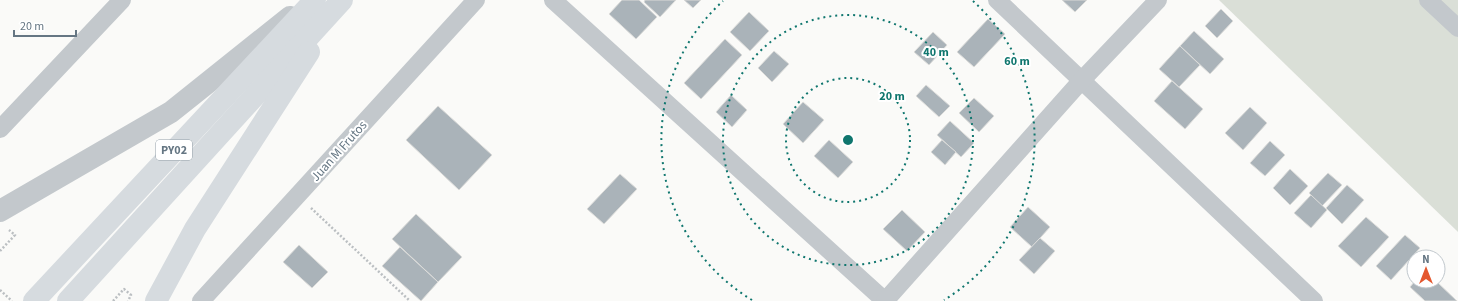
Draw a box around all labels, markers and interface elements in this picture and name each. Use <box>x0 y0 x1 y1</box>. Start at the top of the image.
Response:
scale bar <box>14 12 76 38</box>
text: 20 m <box>20 18 44 35</box>
text: 40 m <box>923 44 949 61</box>
text: 60 m <box>1004 53 1030 70</box>
text: 20 m <box>879 88 905 105</box>
street label: Juan M Frutos <box>307 116 371 185</box>
centre of rings <box>841 133 855 147</box>
road number: PY02 <box>156 140 192 160</box>
north arrow <box>1406 249 1446 289</box>
text: N <box>1422 252 1430 267</box>

